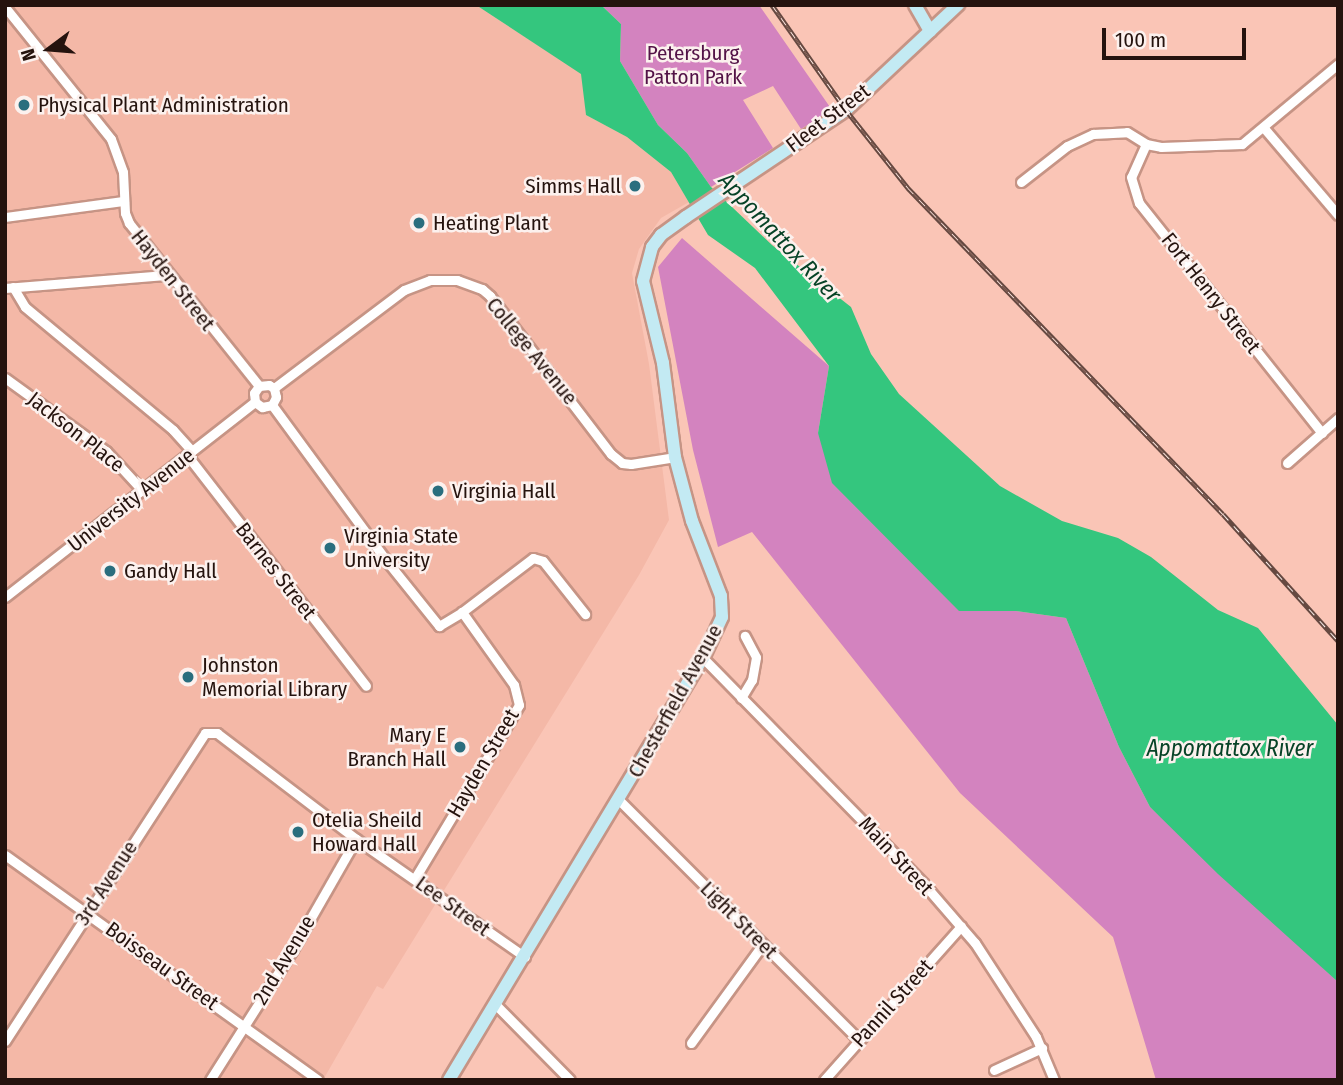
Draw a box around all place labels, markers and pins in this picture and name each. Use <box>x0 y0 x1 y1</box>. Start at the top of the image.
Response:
place label: Physical Plant Administration <box>38 92 289 118</box>
marker: Physical Plant Administration <box>16 97 32 113</box>
place label: Simms Hall <box>525 173 621 199</box>
marker: Simms Hall <box>627 178 643 194</box>
place label: Heating Plant <box>433 210 549 236</box>
marker: Heating Plant <box>411 215 427 231</box>
place label: Virginia Hall <box>452 478 556 504</box>
marker: Virginia Hall <box>430 483 446 499</box>
place label: Virginia State University <box>344 523 458 573</box>
marker: Virginia State University <box>322 540 338 556</box>
place label: Gandy Hall <box>124 558 217 584</box>
marker: Gandy Hall <box>102 563 118 579</box>
place label: Johnston Memorial Library <box>202 652 347 702</box>
marker: Johnston Memorial Library <box>180 669 196 685</box>
place label: Mary E Branch Hall <box>348 722 446 772</box>
marker: Mary E Branch Hall <box>452 739 468 755</box>
place label: Otelia Sheild Howard Hall <box>312 807 422 857</box>
marker: Otelia Sheild Howard Hall <box>290 824 306 840</box>

